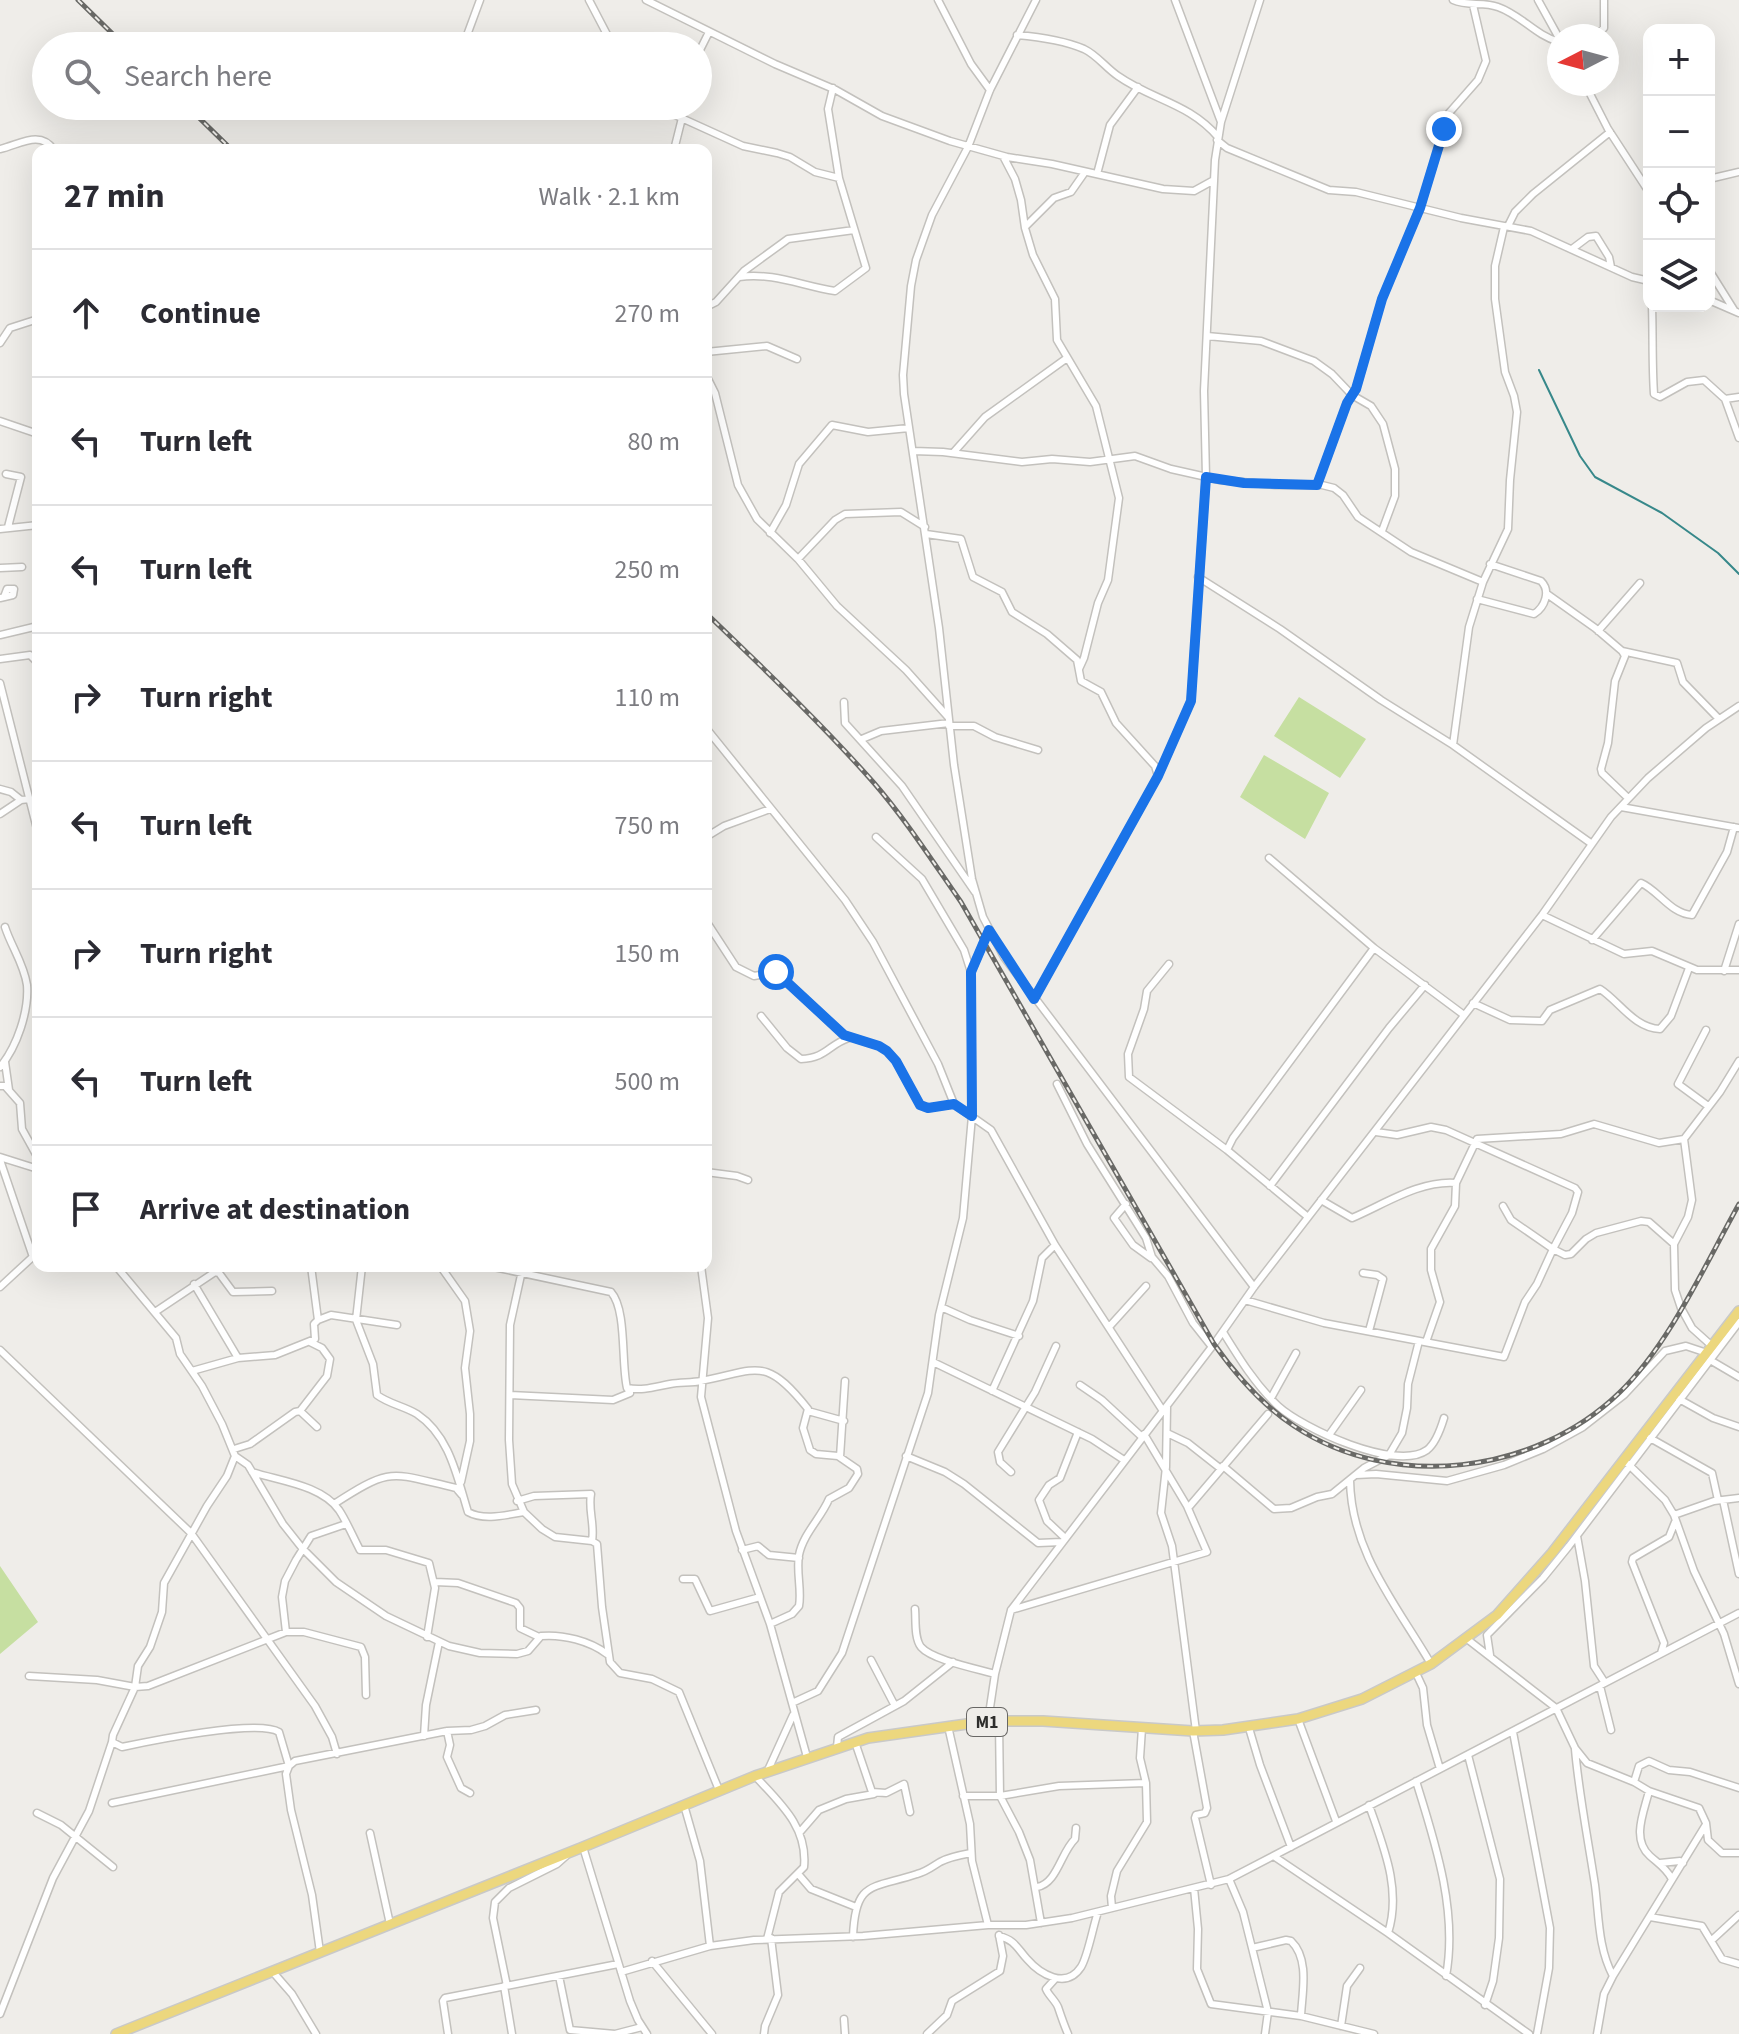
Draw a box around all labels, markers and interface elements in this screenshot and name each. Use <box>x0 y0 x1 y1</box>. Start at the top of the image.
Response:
north arrow <box>1547 24 1619 96</box>
map controls <box>1643 24 1715 312</box>
button: + <box>1643 24 1715 96</box>
search box <box>32 32 712 120</box>
icon: search <box>60 54 104 98</box>
text: Search here <box>124 55 272 98</box>
button: − <box>1643 96 1715 168</box>
route end <box>1426 111 1462 147</box>
button: locate <box>1643 168 1715 240</box>
text: 27 min <box>64 172 165 221</box>
text: Walk · 2.1 km <box>539 178 680 215</box>
button: layers <box>1643 240 1715 312</box>
icon: ahead <box>64 291 108 335</box>
text: Continue <box>140 292 261 335</box>
text: 270 m <box>614 295 680 332</box>
icon: left <box>64 419 108 463</box>
text: Turn left <box>140 420 252 463</box>
text: 80 m <box>627 423 680 460</box>
icon: left <box>64 547 108 591</box>
text: Turn left <box>140 548 252 591</box>
text: 250 m <box>614 551 680 588</box>
icon: right <box>64 675 108 719</box>
text: Turn right <box>140 676 272 719</box>
text: 110 m <box>614 679 680 716</box>
icon: left <box>64 803 108 847</box>
text: Turn left <box>140 804 252 847</box>
text: 750 m <box>614 807 680 844</box>
icon: right <box>64 931 108 975</box>
text: Turn right <box>140 932 272 975</box>
text: 150 m <box>614 935 680 972</box>
route start <box>758 954 794 990</box>
icon: left <box>64 1059 108 1103</box>
text: Turn left <box>140 1060 252 1103</box>
text: 500 m <box>614 1063 680 1100</box>
icon: arrive <box>64 1187 108 1231</box>
text: Arrive at destination <box>140 1188 410 1231</box>
road number: M1 <box>967 1708 1007 1736</box>

